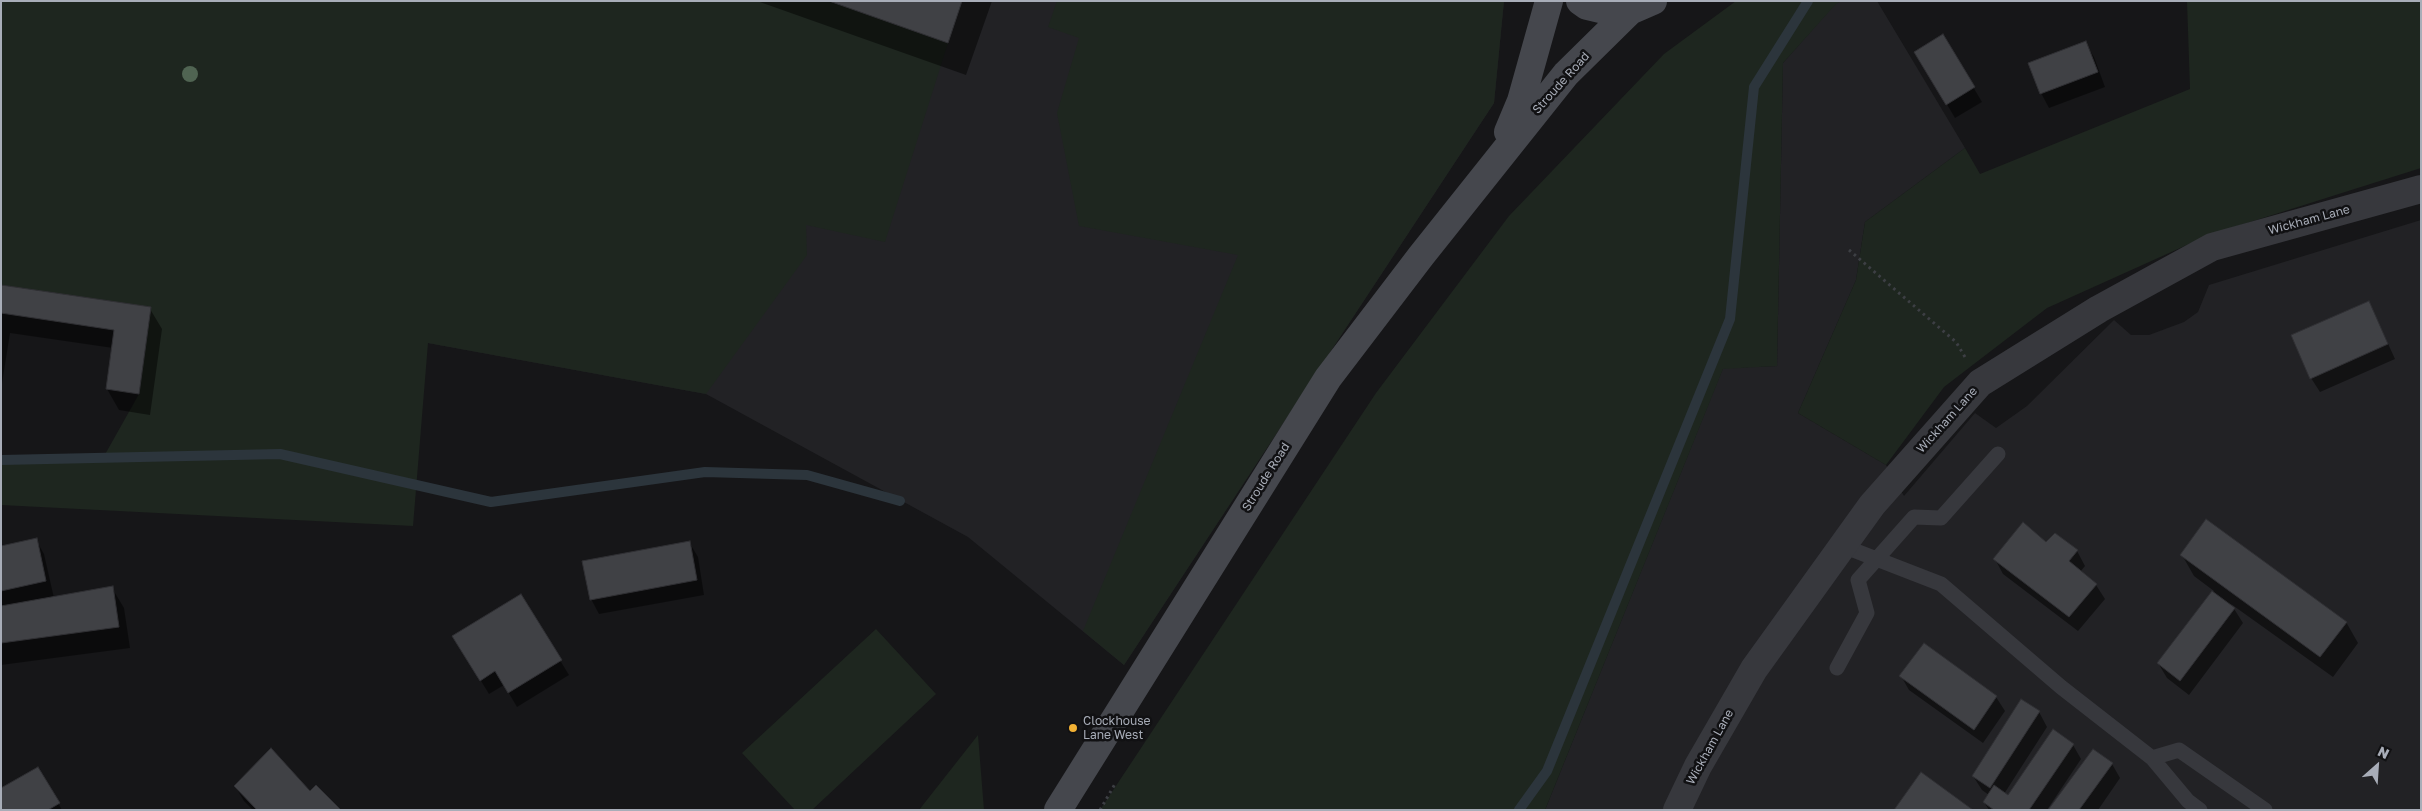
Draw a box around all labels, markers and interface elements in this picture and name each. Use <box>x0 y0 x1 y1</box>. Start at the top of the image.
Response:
street label: Stroude Road <box>1530 49 1592 117</box>
street label: Wickham Lane <box>2267 202 2351 238</box>
street label: Wickham Lane <box>1914 384 1980 456</box>
street label: Stroude Road <box>1239 440 1293 514</box>
street label: Wickham Lane <box>1683 707 1737 787</box>
place label: Clockhouse Lane West <box>1083 714 1151 742</box>
marker: Clockhouse Lane West <box>1067 722 1079 734</box>
north arrow <box>2352 741 2402 791</box>
text: N <box>2375 742 2392 762</box>

